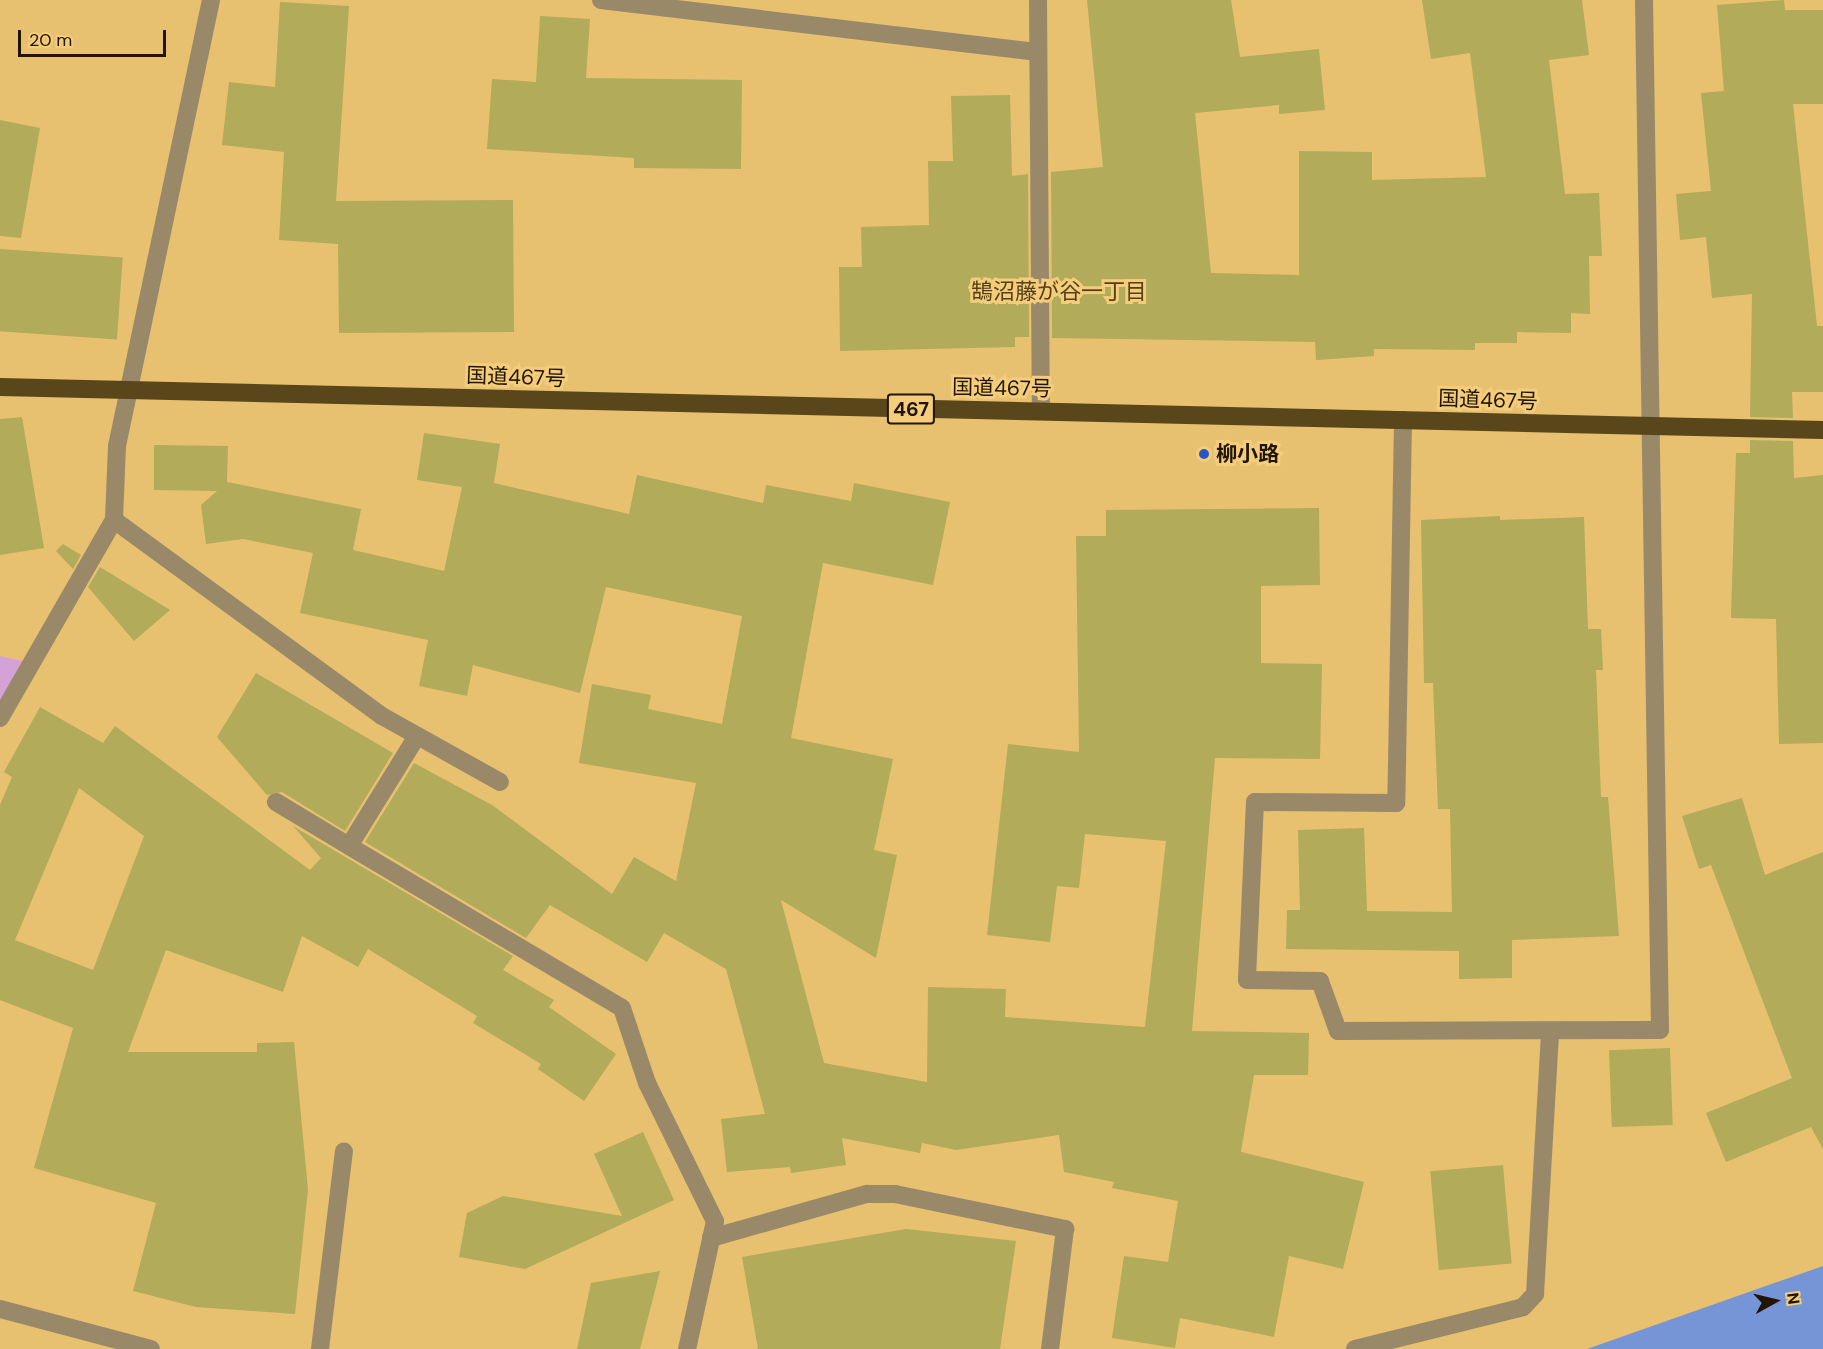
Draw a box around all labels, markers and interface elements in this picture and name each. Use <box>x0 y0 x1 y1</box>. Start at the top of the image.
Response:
scale bar <box>21 18 170 56</box>
text: 20 m <box>29 28 72 52</box>
district label: 鵠沼藤が谷一丁目 <box>971 279 1147 305</box>
street label: 国道467号 <box>466 363 566 391</box>
street label: 国道467号 <box>952 375 1052 401</box>
street label: 国道467号 <box>1438 386 1538 414</box>
road number: 467 <box>886 392 936 426</box>
place label: 柳小路 <box>1216 441 1279 467</box>
marker: 柳小路 <box>1197 447 1211 461</box>
north arrow <box>1745 1271 1805 1331</box>
text: N <box>1782 1291 1805 1306</box>

